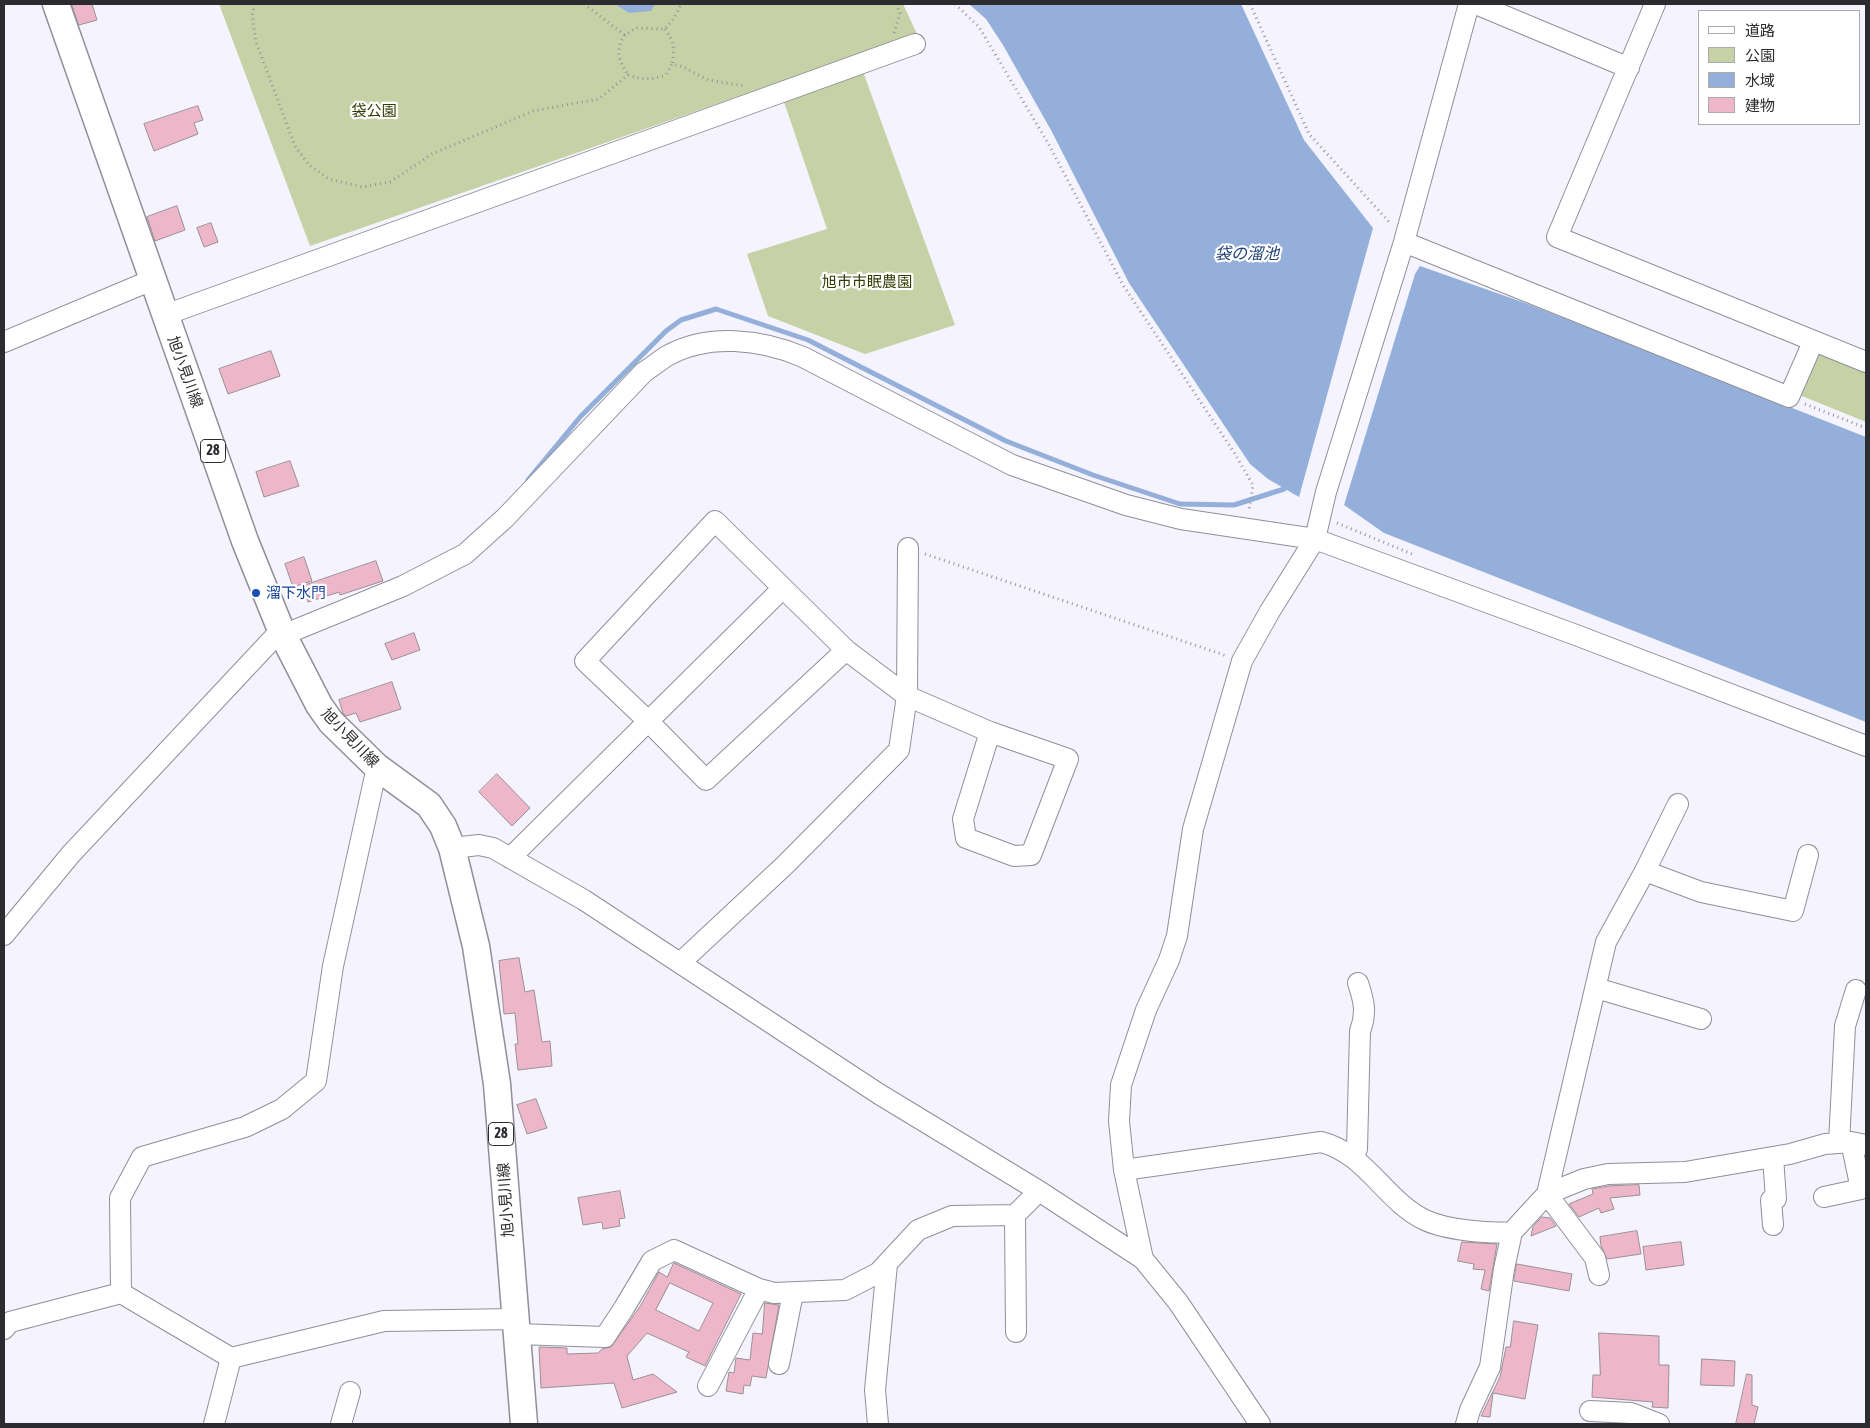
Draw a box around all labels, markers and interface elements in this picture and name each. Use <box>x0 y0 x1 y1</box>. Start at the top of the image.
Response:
legend <box>1698 10 1860 125</box>
text: 道路 <box>1745 22 1775 39</box>
text: 公園 <box>1745 47 1775 64</box>
text: 水域 <box>1745 72 1775 89</box>
text: 建物 <box>1745 97 1775 114</box>
park label: 袋公園 <box>352 102 396 120</box>
water label: 袋の溜池 <box>1215 244 1279 264</box>
park label: 旭市市眠農園 <box>822 273 912 291</box>
street label: 旭小見川線 <box>164 334 206 410</box>
road number: 28 <box>200 440 226 462</box>
place label: 溜下水門 <box>266 584 326 602</box>
marker: 溜下水門 <box>250 587 262 599</box>
street label: 旭小見川線 <box>317 705 383 771</box>
road number: 28 <box>488 1122 514 1146</box>
street label: 旭小見川線 <box>494 1162 518 1238</box>

